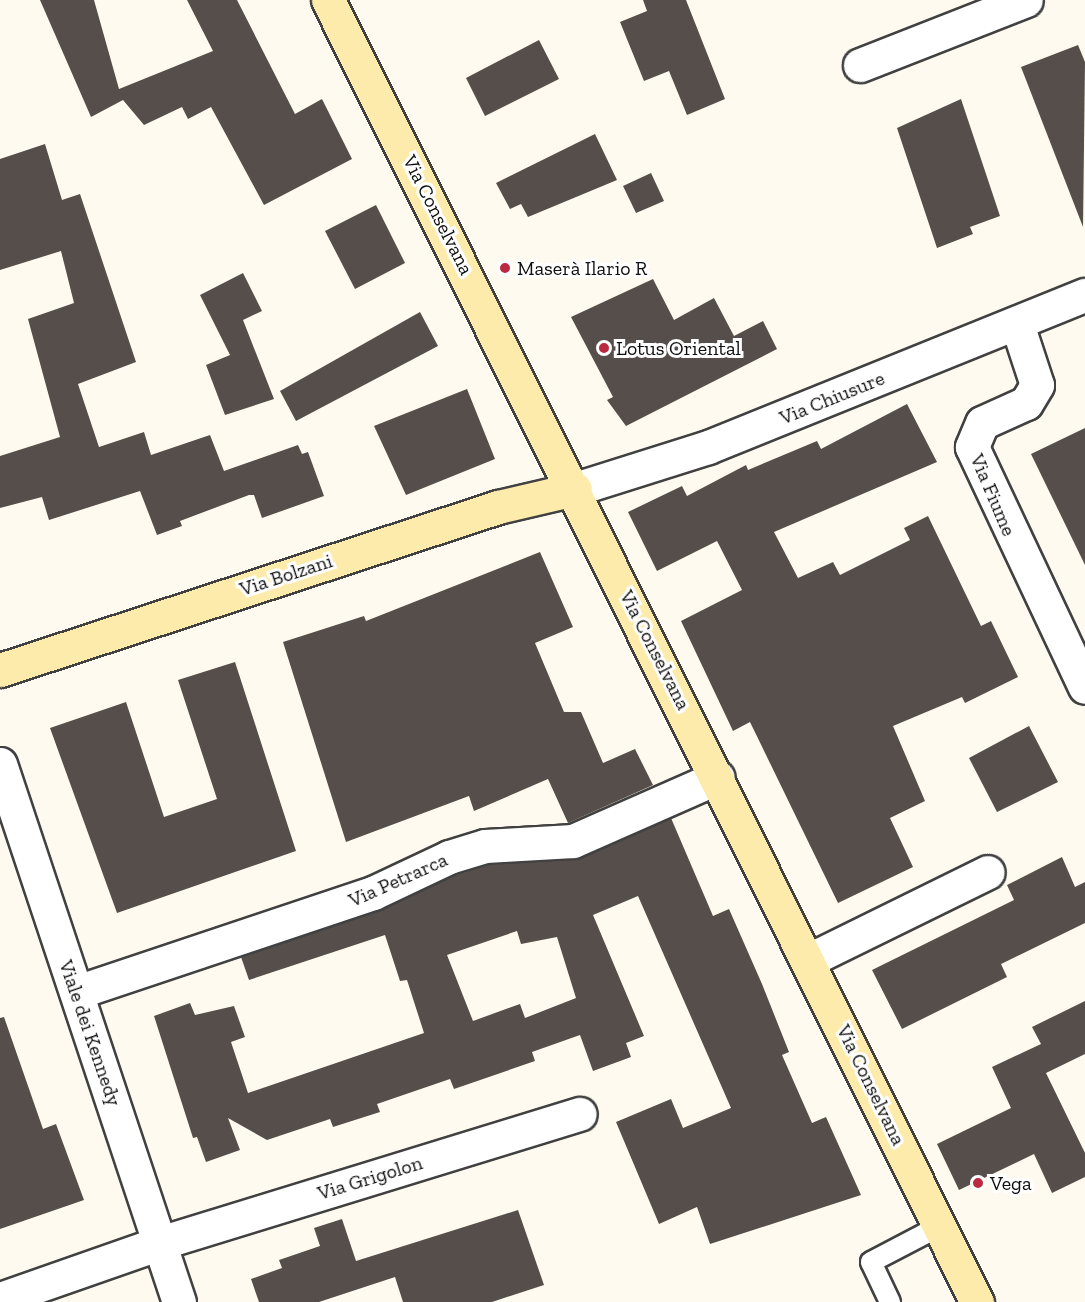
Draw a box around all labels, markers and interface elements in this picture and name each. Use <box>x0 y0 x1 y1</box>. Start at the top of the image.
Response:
street label: Via Conselvana <box>398 151 478 279</box>
place label: Maserà Ilario R <box>517 256 647 280</box>
marker: Maserà Ilario R <box>498 261 512 275</box>
place label: Lotus Oriental <box>616 336 741 360</box>
marker: Lotus Oriental <box>597 341 611 355</box>
street label: Via Chiusure <box>776 366 888 430</box>
street label: Via Fiume <box>965 450 1021 540</box>
street label: Via Bolzani <box>237 549 335 601</box>
street label: Via Conselvana <box>615 586 695 714</box>
street label: Via Petrarca <box>345 848 451 912</box>
street label: Viale dei Kennedy <box>54 957 126 1109</box>
street label: Via Conselvana <box>831 1021 911 1149</box>
street label: Via Grigolon <box>315 1151 425 1205</box>
place label: Vega <box>990 1171 1032 1195</box>
marker: Vega <box>971 1176 985 1190</box>

